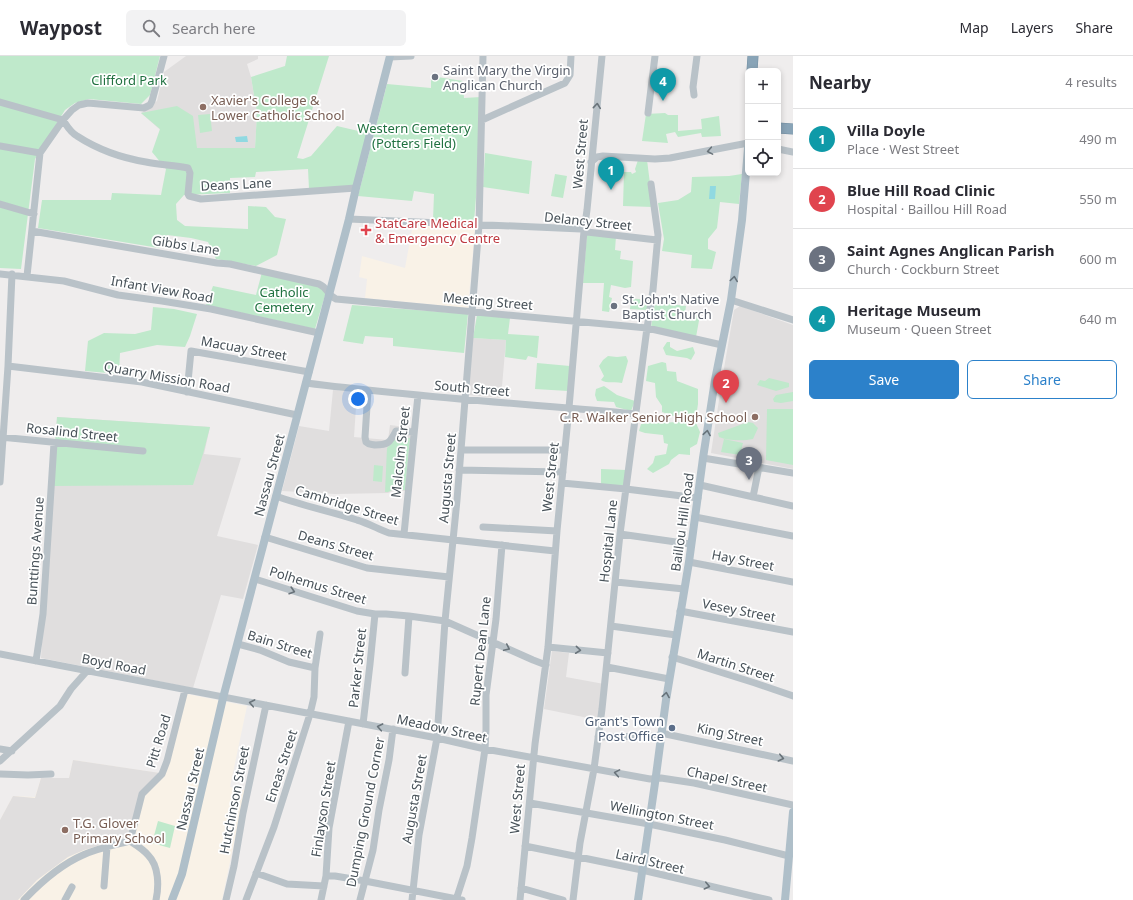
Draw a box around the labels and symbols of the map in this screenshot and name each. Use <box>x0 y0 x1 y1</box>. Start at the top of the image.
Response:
place label: Saint Mary the Virgin Anglican Church <box>443 61 571 94</box>
pin: 4 <box>650 68 676 101</box>
park label: Clifford Park <box>91 71 167 89</box>
marker: Saint Mary the Virgin Anglican Church <box>430 72 440 82</box>
place label: Xavier's College & Lower Catholic School <box>211 91 345 124</box>
marker: Xavier's College & Lower Catholic School <box>198 102 208 112</box>
one-way arrow <box>592 102 601 109</box>
street label: West Street <box>568 118 592 190</box>
park label: Western Cemetery (Potters Field) <box>357 119 471 152</box>
one-way arrow <box>707 146 713 154</box>
pin: 1 <box>598 157 624 190</box>
street label: Deans Lane <box>200 173 272 195</box>
street label: Delancy Street <box>543 207 633 235</box>
place label: StatCare Medical & Emergency Centre <box>375 214 500 247</box>
marker: StatCare Medical & Emergency Centre <box>360 224 372 236</box>
street label: Gibbs Lane <box>151 231 221 259</box>
street label: Infant View Road <box>110 271 214 307</box>
one-way arrow <box>729 276 738 282</box>
park label: Catholic Cemetery <box>254 283 314 316</box>
street label: Meeting Street <box>442 288 534 314</box>
place label: St. John's Native Baptist Church <box>622 290 719 323</box>
marker: St. John's Native Baptist Church <box>609 301 619 311</box>
street label: Macuay Street <box>200 332 289 364</box>
street label: Quarry Mission Road <box>103 357 231 397</box>
pin: 2 <box>713 370 739 403</box>
street label: South Street <box>434 376 511 400</box>
your location <box>348 389 368 409</box>
street label: Malcolm Street <box>386 405 414 499</box>
place label: C.R. Walker Senior High School <box>559 408 747 426</box>
marker: C.R. Walker Senior High School <box>750 412 760 422</box>
street label: Rosalind Street <box>25 418 119 446</box>
one-way arrow <box>702 430 711 436</box>
street label: Nassau Street <box>249 432 289 518</box>
street label: Augusta Street <box>434 432 460 524</box>
street label: West Street <box>537 441 563 513</box>
pin: 3 <box>736 447 762 480</box>
street label: Baillou Hill Road <box>666 472 698 572</box>
street label: Cambridge Street <box>293 481 401 529</box>
street label: Bunttings Avenue <box>22 496 48 606</box>
street label: Hospital Lane <box>595 499 621 583</box>
street label: Deans Street <box>296 526 376 564</box>
street label: Hay Street <box>710 545 776 575</box>
street label: Polhemus Street <box>267 562 369 608</box>
one-way arrow <box>288 586 295 595</box>
street label: Vesey Street <box>701 594 778 626</box>
street label: Rupert Dean Lane <box>465 595 495 707</box>
street label: Bain Street <box>245 626 315 662</box>
street label: Parker Street <box>344 627 370 709</box>
one-way arrow <box>502 643 510 651</box>
street label: Martin Street <box>695 644 777 686</box>
one-way arrow <box>575 646 581 655</box>
street label: Boyd Road <box>80 649 148 679</box>
one-way arrow <box>661 692 670 698</box>
one-way arrow <box>249 699 255 708</box>
street label: Meadow Street <box>395 710 489 746</box>
street label: Pitt Road <box>141 712 175 770</box>
place label: Grant's Town Post Office <box>585 712 664 745</box>
street label: King Street <box>695 718 765 750</box>
one-way arrow <box>377 723 383 732</box>
marker: Grant's Town Post Office <box>667 723 677 733</box>
street label: Eneas Street <box>261 727 301 805</box>
street label: Dumping Ground Corner <box>342 735 389 889</box>
street label: Hutchinson Street <box>215 744 253 856</box>
street label: Nassau Street <box>172 745 208 832</box>
street label: Augusta Street <box>397 753 431 845</box>
one-way arrow <box>778 753 785 762</box>
street label: Finlayson Street <box>307 759 340 858</box>
street label: Chapel Street <box>685 762 769 796</box>
street label: West Street <box>505 763 529 835</box>
one-way arrow <box>614 769 620 778</box>
street label: Wellington Street <box>608 796 716 834</box>
place label: T.G. Glover Primary School <box>73 814 165 847</box>
marker: T.G. Glover Primary School <box>60 825 70 835</box>
street label: Laird Street <box>614 844 687 878</box>
one-way arrow <box>704 881 710 889</box>

